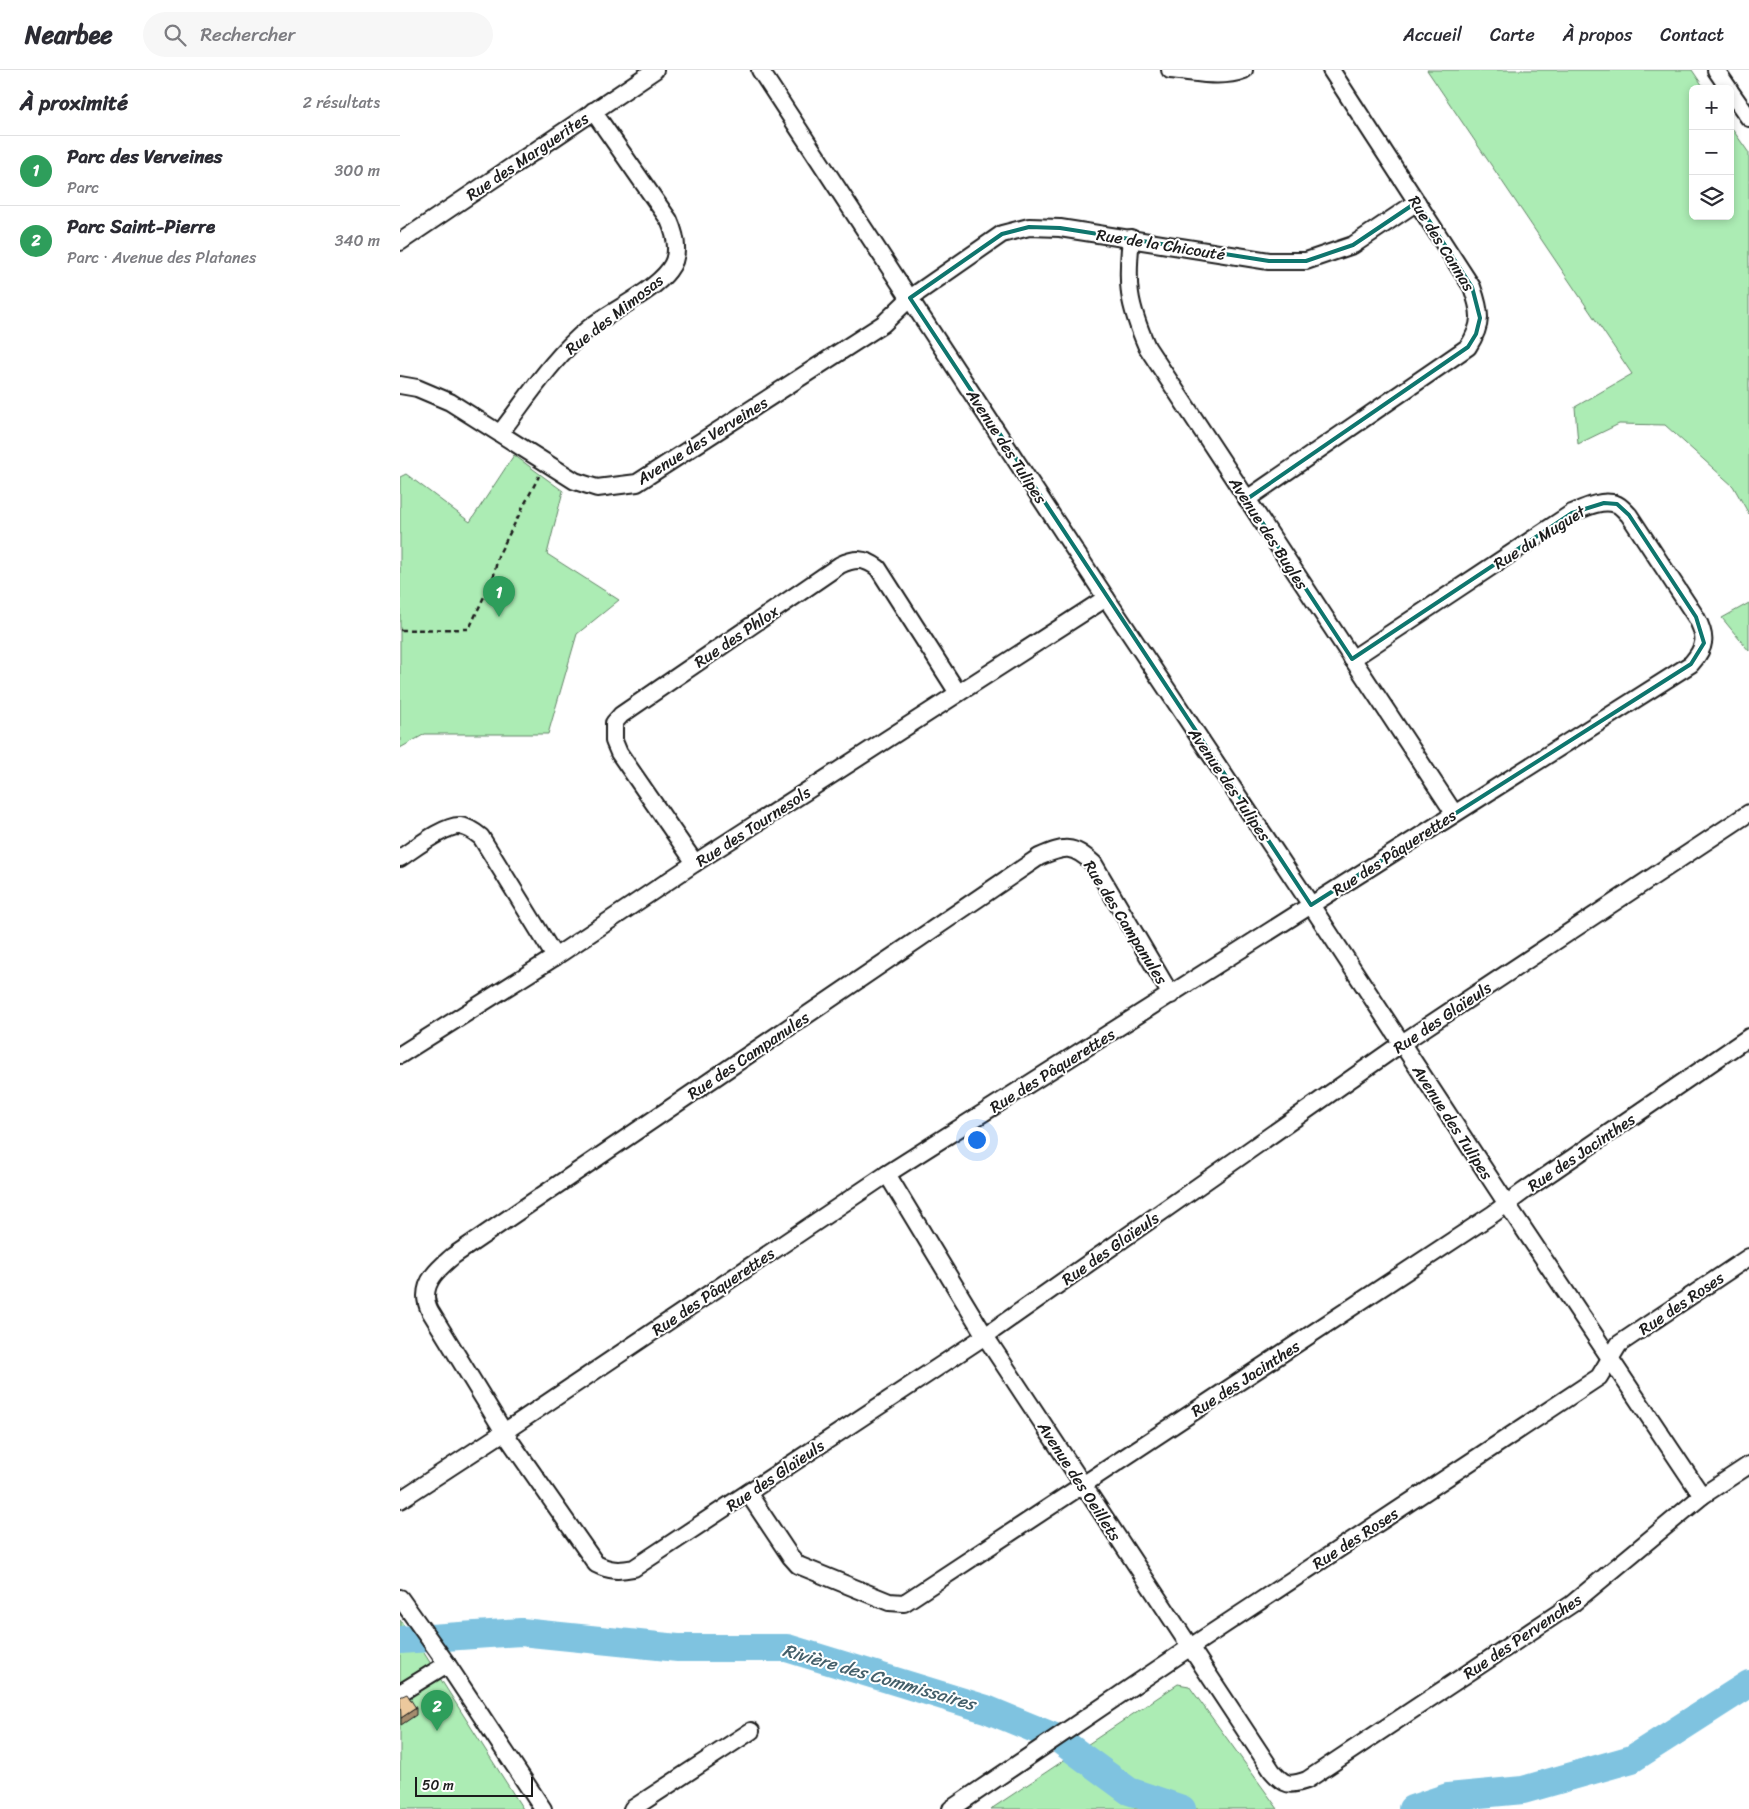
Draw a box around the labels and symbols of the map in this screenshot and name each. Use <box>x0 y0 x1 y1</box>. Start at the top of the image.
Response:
street label: Rue des Marguerites <box>460 104 595 209</box>
street label: Rue des Cannas <box>1400 189 1483 298</box>
street label: Rue de la Chicouté <box>1094 220 1227 269</box>
street label: Rue des Mimosas <box>559 266 671 362</box>
street label: Avenue des Tulipes <box>958 382 1055 510</box>
street label: Avenue des Verveines <box>630 388 774 493</box>
street label: Avenue des Bugles <box>1221 470 1316 596</box>
street label: Rue du Muguet <box>1487 497 1592 577</box>
pin: 1 <box>483 576 515 617</box>
street label: Rue des Phlox <box>688 597 785 676</box>
street label: Avenue des Tulipes <box>1180 720 1279 848</box>
street label: Rue des Tournesols <box>690 778 817 875</box>
street label: Rue des Pâquerettes <box>1326 801 1463 904</box>
street label: Rue des Campanules <box>1076 854 1176 991</box>
street label: Rue des Glaïeuls <box>1387 973 1498 1061</box>
street label: Rue des Campanules <box>681 1003 816 1107</box>
street label: Rue des Pâquerettes <box>984 1020 1121 1121</box>
street label: Avenue des Tulipes <box>1404 1058 1501 1186</box>
street label: Rue des Jacinthes <box>1521 1105 1642 1199</box>
your location <box>964 1127 990 1153</box>
street label: Rue des Glaïeuls <box>1055 1203 1166 1293</box>
street label: Rue des Pâquerettes <box>646 1239 782 1344</box>
street label: Rue des Roses <box>1632 1264 1731 1343</box>
street label: Rue des Jacinthes <box>1185 1332 1306 1425</box>
street label: Avenue des Oeillets <box>1029 1415 1130 1548</box>
street label: Rue des Glaïeuls <box>720 1431 831 1519</box>
street label: Rue des Roses <box>1306 1499 1405 1577</box>
street label: Rue des Pervenches <box>1457 1585 1588 1687</box>
water label: Rivière des Commissaires <box>779 1634 982 1721</box>
pin: 2 <box>421 1690 453 1731</box>
scale bar <box>415 1774 532 1797</box>

